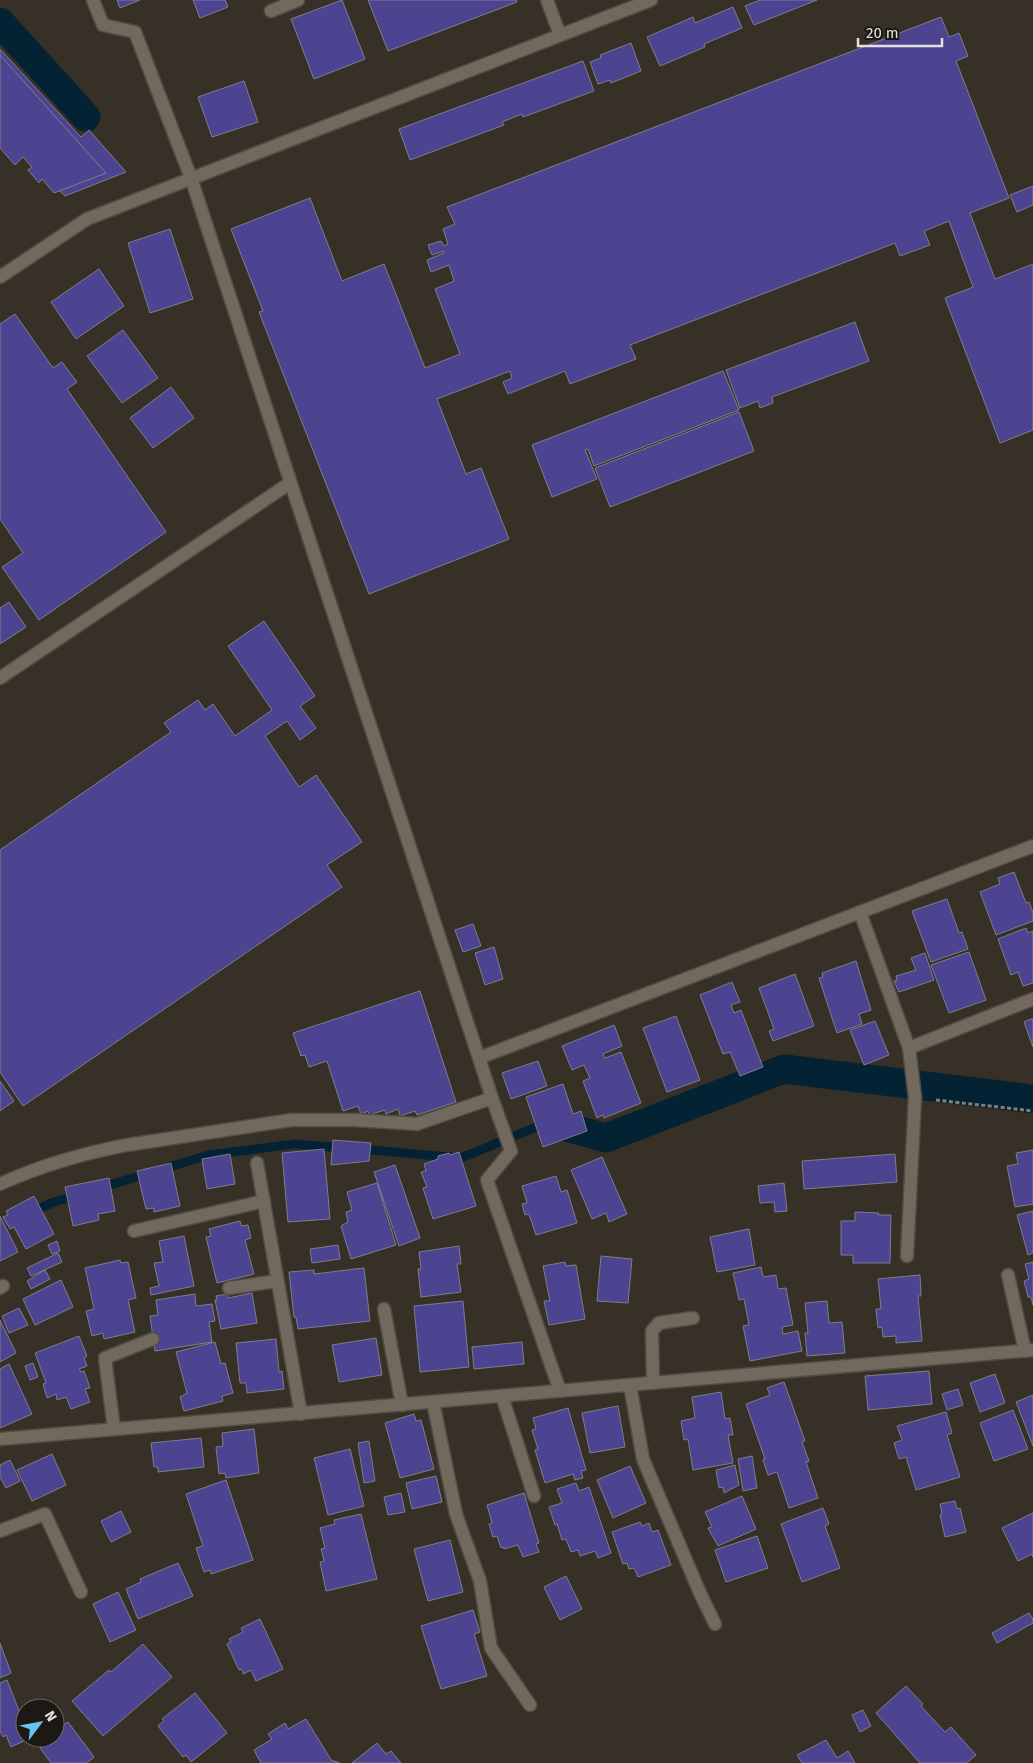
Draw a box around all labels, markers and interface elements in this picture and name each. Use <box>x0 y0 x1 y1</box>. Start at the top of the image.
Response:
scale bar <box>858 15 942 47</box>
text: 20 m <box>866 24 899 42</box>
north arrow <box>15 1698 65 1748</box>
text: N <box>41 1708 60 1725</box>

